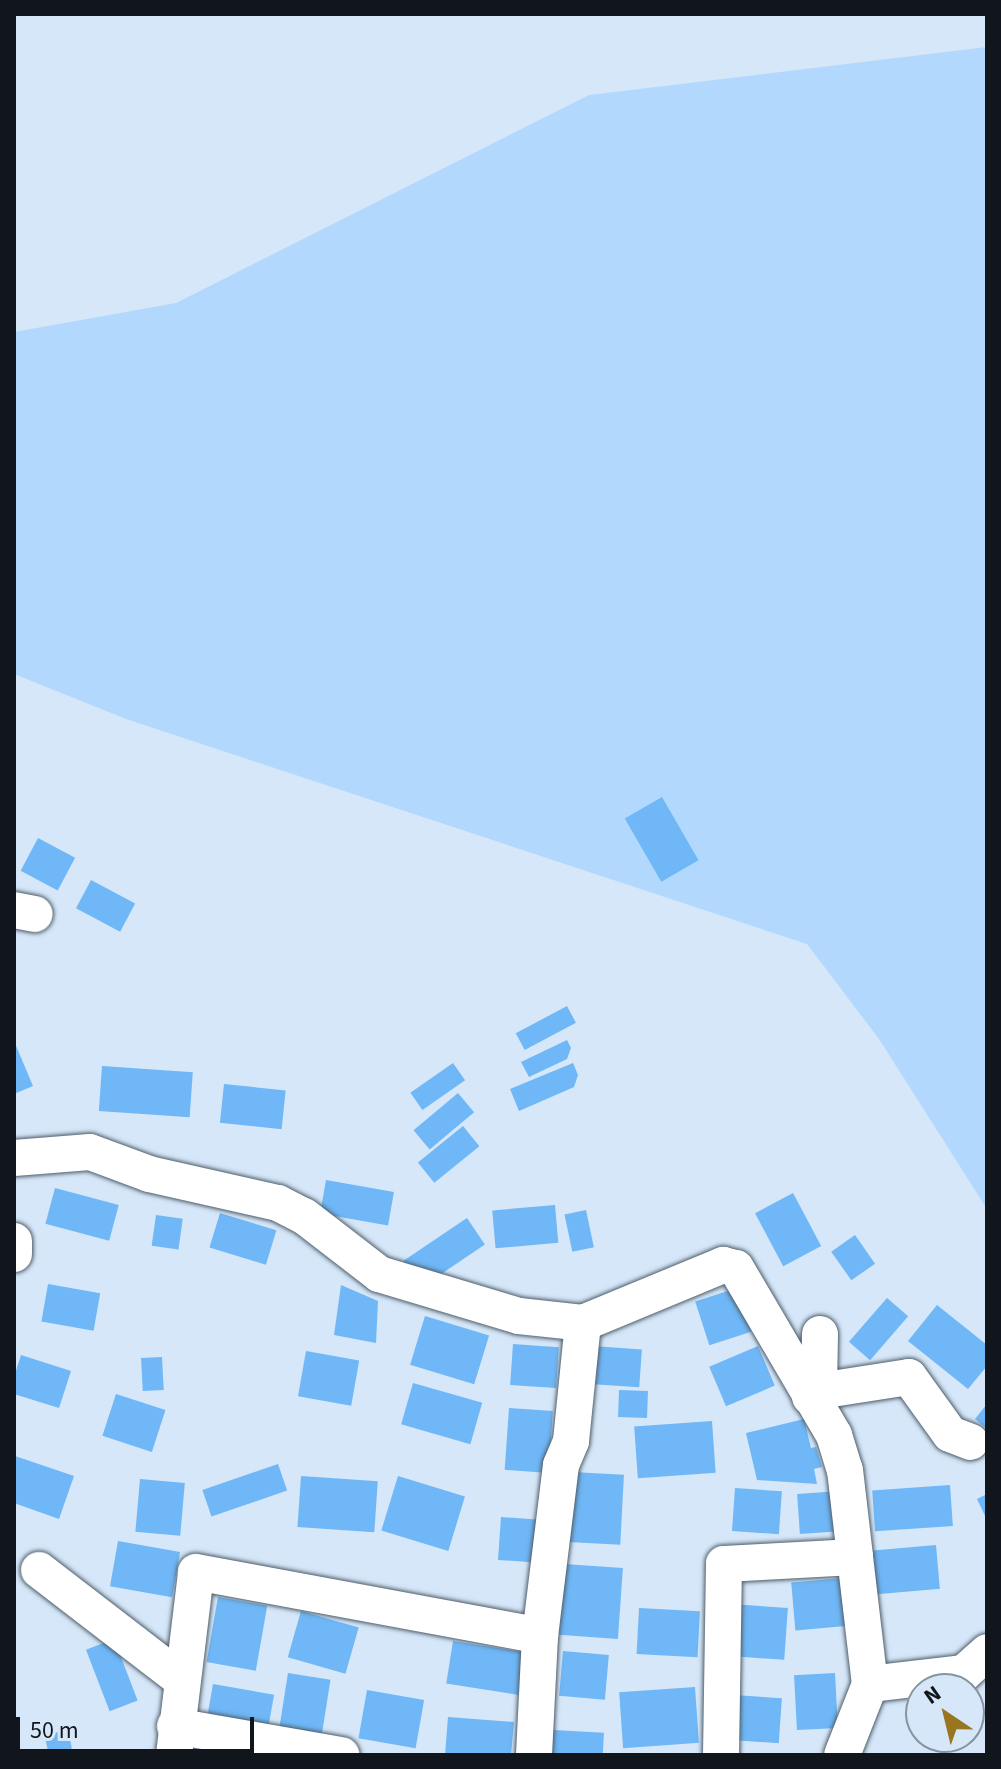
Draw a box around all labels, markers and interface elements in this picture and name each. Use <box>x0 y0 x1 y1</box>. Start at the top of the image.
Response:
north arrow <box>905 1673 985 1753</box>
text: N <box>917 1678 948 1712</box>
scale bar <box>20 1701 258 1751</box>
text: 50 m <box>30 1713 79 1748</box>

